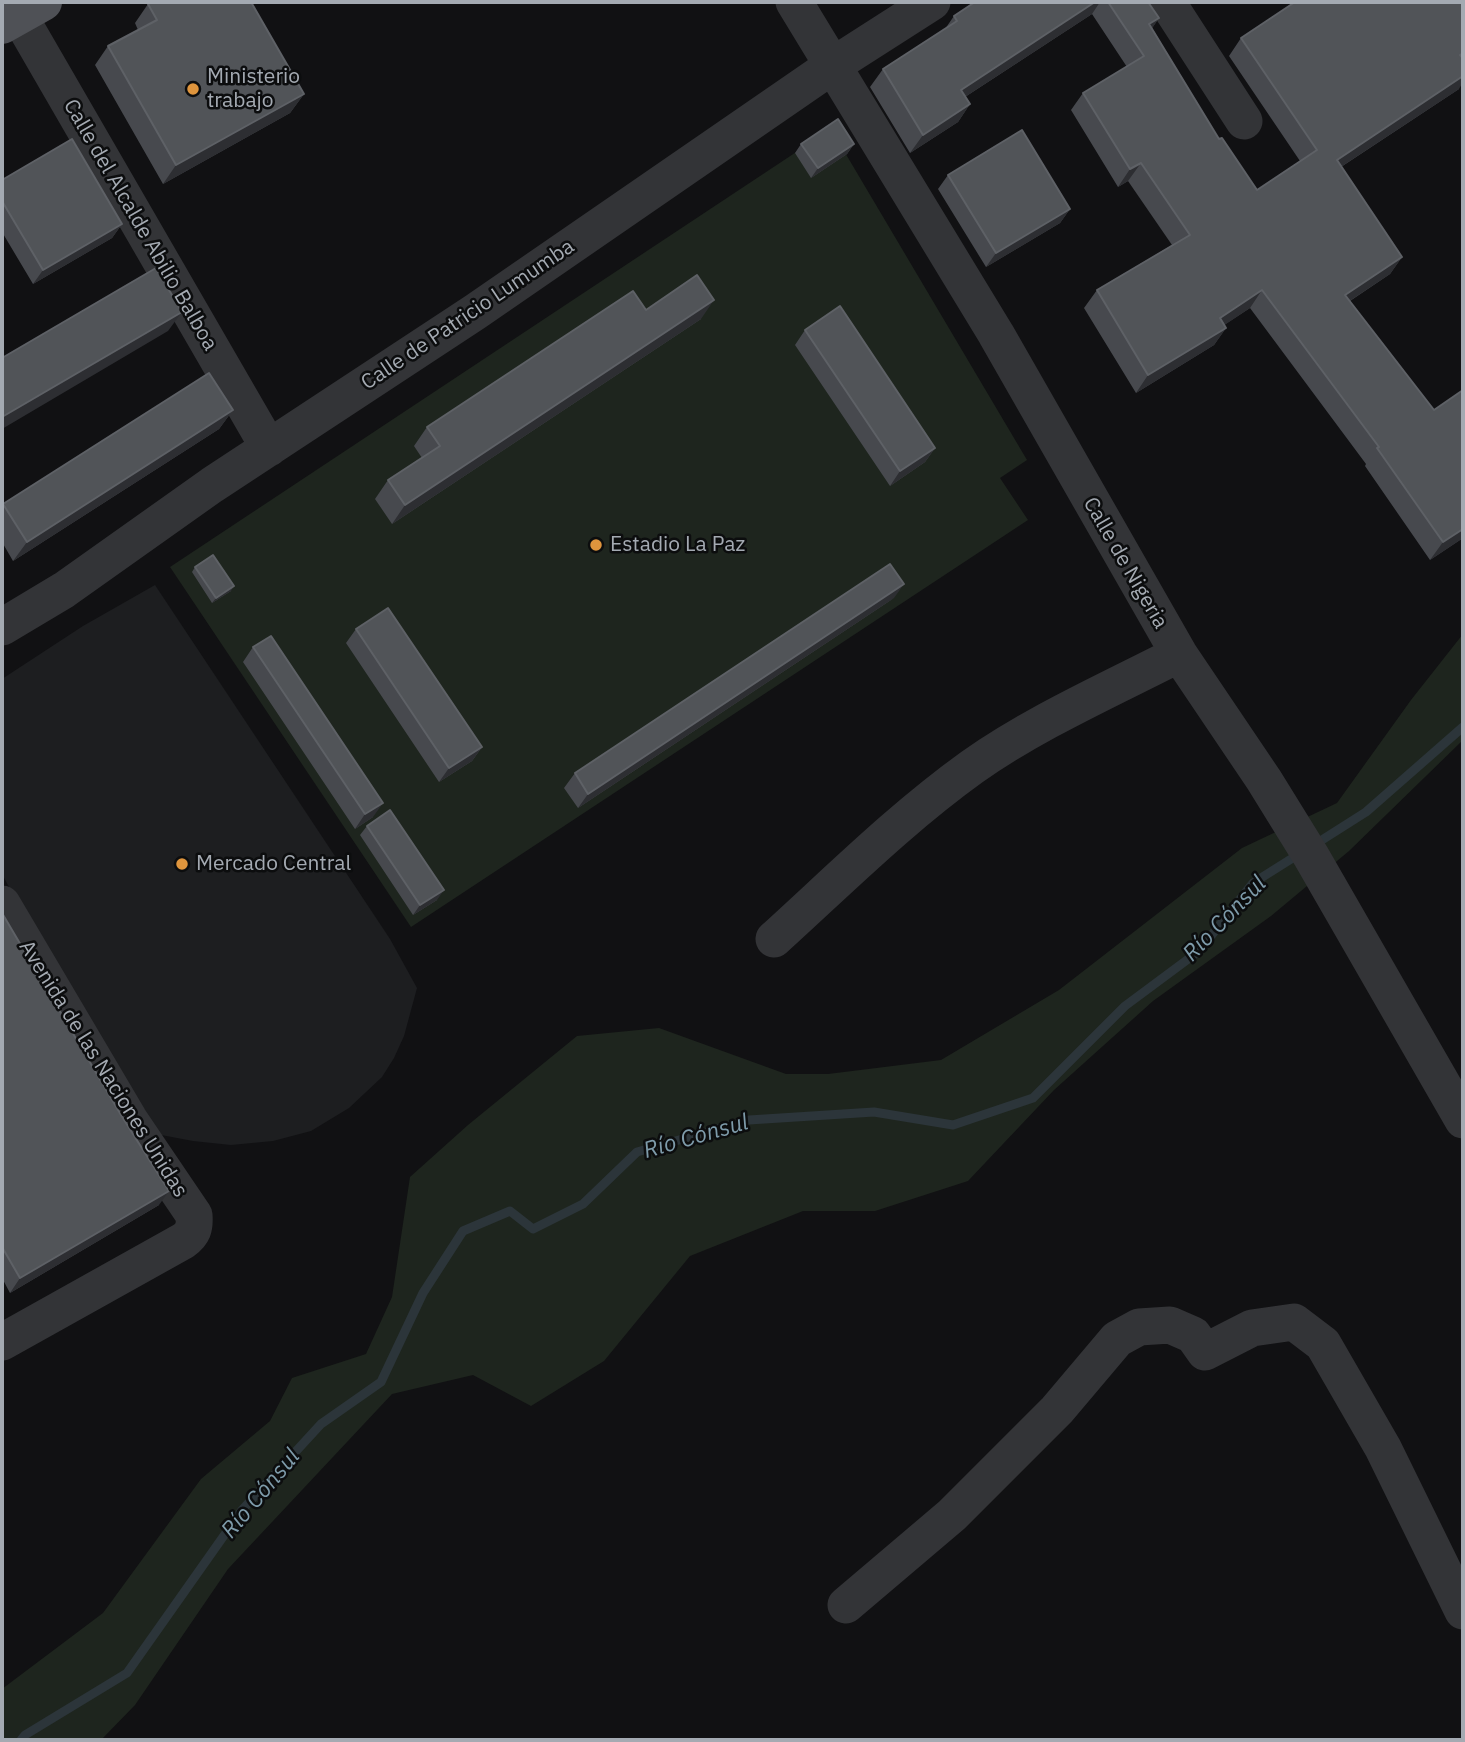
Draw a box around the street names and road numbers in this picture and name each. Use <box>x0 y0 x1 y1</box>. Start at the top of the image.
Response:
street label: Calle del Alcalde Abilio Balboa <box>58 95 222 355</box>
street label: Calle de Patricio Lumumba <box>357 234 579 396</box>
street label: Calle de Nigeria <box>1077 493 1173 633</box>
street label: Avenida de las Naciones Unidas <box>13 936 193 1202</box>

